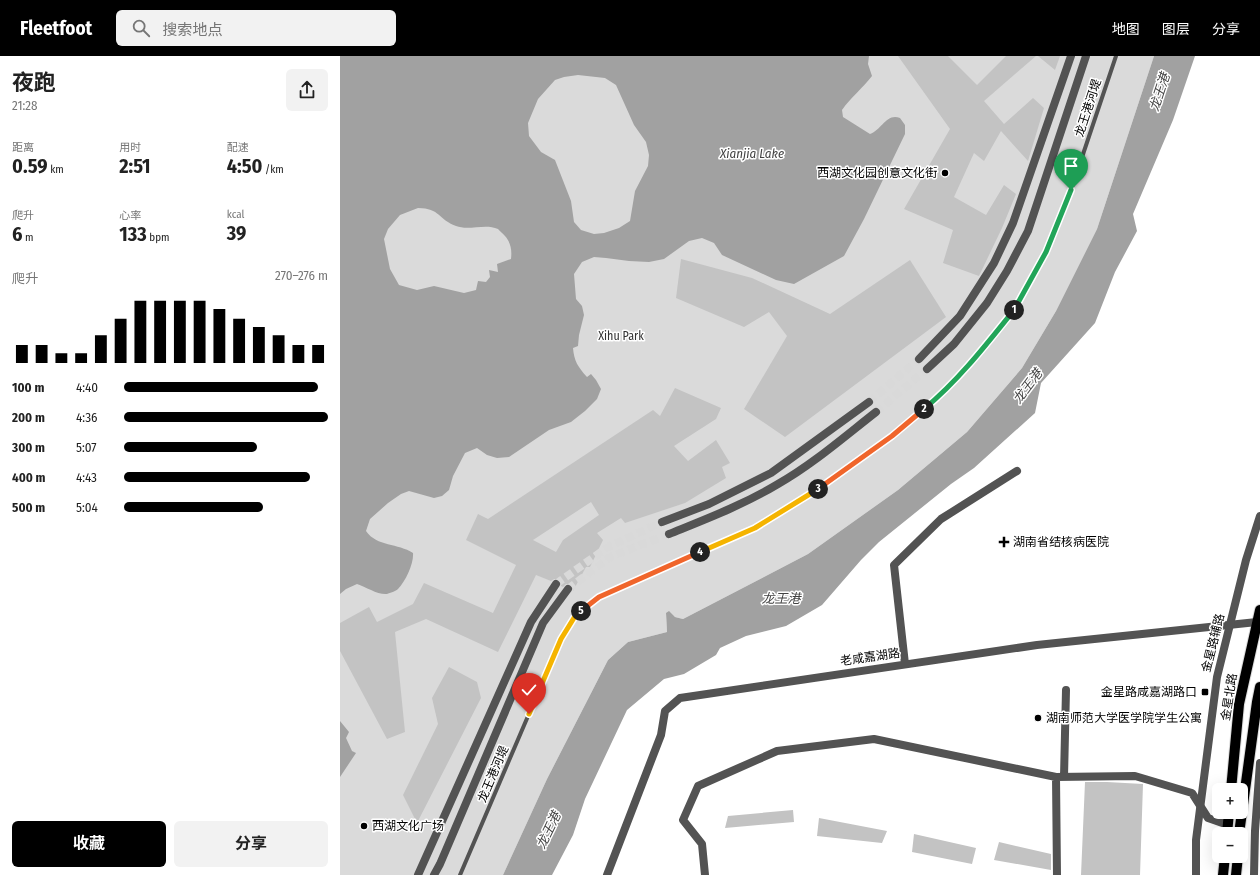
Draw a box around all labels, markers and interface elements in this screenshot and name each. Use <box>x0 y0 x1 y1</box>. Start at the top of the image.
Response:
search box <box>116 10 396 46</box>
text: Fleetfoot <box>20 17 92 40</box>
icon: search <box>130 17 152 39</box>
text: 搜索地点 <box>162 21 222 39</box>
text: 地图 <box>1112 21 1140 38</box>
text: 图层 <box>1162 21 1190 38</box>
text: 分享 <box>1212 21 1240 38</box>
text: 夜跑 <box>12 69 56 96</box>
button: share <box>286 69 328 111</box>
water label: 龙王港 <box>1146 69 1173 113</box>
street label: 龙王港河堤 <box>1072 77 1104 139</box>
text: 21:28 <box>12 98 38 113</box>
text: 距离 <box>12 141 34 154</box>
text: 用时 <box>119 141 141 154</box>
text: 配速 <box>227 141 249 154</box>
water label: Xianjia Lake <box>719 146 784 161</box>
pin <box>1054 149 1088 190</box>
text: 0.59 <box>12 154 48 178</box>
text: 2:51 <box>119 154 151 178</box>
text: 4:50 <box>227 154 262 178</box>
icon: arrive <box>1060 155 1082 177</box>
text: km <box>48 163 64 176</box>
text: /km <box>262 163 284 176</box>
place label: 西湖文化园创意文化街 <box>817 166 937 180</box>
marker: 西湖文化园创意文化街 <box>940 168 950 178</box>
text: kcal <box>227 208 244 221</box>
text: 爬升 <box>12 209 34 222</box>
text: 心率 <box>119 209 141 222</box>
text: 39 <box>227 221 246 245</box>
text: 6 <box>12 222 22 246</box>
text: 133 <box>119 222 147 246</box>
text: m <box>22 231 34 244</box>
text: bpm <box>147 231 169 244</box>
text: 270–276 m <box>275 268 328 283</box>
text: 爬升 <box>12 271 38 286</box>
pin: 1 <box>1004 300 1024 320</box>
text: 1 <box>1012 303 1016 316</box>
park label: Xihu Park <box>598 329 644 343</box>
water label: 龙王港 <box>1010 365 1046 406</box>
text: 100 m <box>12 380 44 395</box>
text: 4:40 <box>76 380 98 395</box>
pin: 2 <box>914 399 934 419</box>
text: 2 <box>921 402 927 415</box>
text: 200 m <box>12 410 45 425</box>
text: 4:36 <box>76 410 97 425</box>
text: 300 m <box>12 440 45 455</box>
text: 5:07 <box>76 440 97 455</box>
text: 400 m <box>12 470 46 485</box>
text: 4:43 <box>76 470 97 485</box>
pin: 3 <box>808 479 828 499</box>
text: 3 <box>815 482 821 495</box>
text: 500 m <box>12 500 45 515</box>
text: 5:04 <box>76 500 98 515</box>
place label: 湖南省结核病医院 <box>1013 535 1109 549</box>
marker: 湖南省结核病医院 <box>998 536 1010 548</box>
pin: 4 <box>690 542 710 562</box>
text: 4 <box>697 545 703 558</box>
water label: 龙王港 <box>761 591 802 606</box>
pin: 5 <box>571 601 591 621</box>
text: 5 <box>578 604 584 617</box>
street label: 金星路辅路 <box>1199 612 1227 674</box>
street label: 老咸嘉湖路 <box>839 646 901 668</box>
street label: 金星北路 <box>1218 672 1240 722</box>
pin <box>512 673 546 714</box>
icon: check <box>518 679 540 701</box>
place label: 金星路咸嘉湖路口 <box>1101 685 1197 699</box>
marker: 金星路咸嘉湖路口 <box>1200 687 1210 697</box>
place label: 湖南师范大学医学院学生公寓 <box>1046 711 1202 725</box>
marker: 湖南师范大学医学院学生公寓 <box>1033 713 1043 723</box>
street label: 龙王港河堤 <box>475 744 511 804</box>
map controls <box>1212 783 1248 863</box>
button: + <box>1212 783 1248 819</box>
water label: 龙王港 <box>533 808 565 851</box>
place label: 西湖文化广场 <box>372 819 444 833</box>
button: 收藏 <box>12 821 166 867</box>
button: 分享 <box>174 821 328 867</box>
marker: 西湖文化广场 <box>359 821 369 831</box>
button: − <box>1212 827 1248 863</box>

